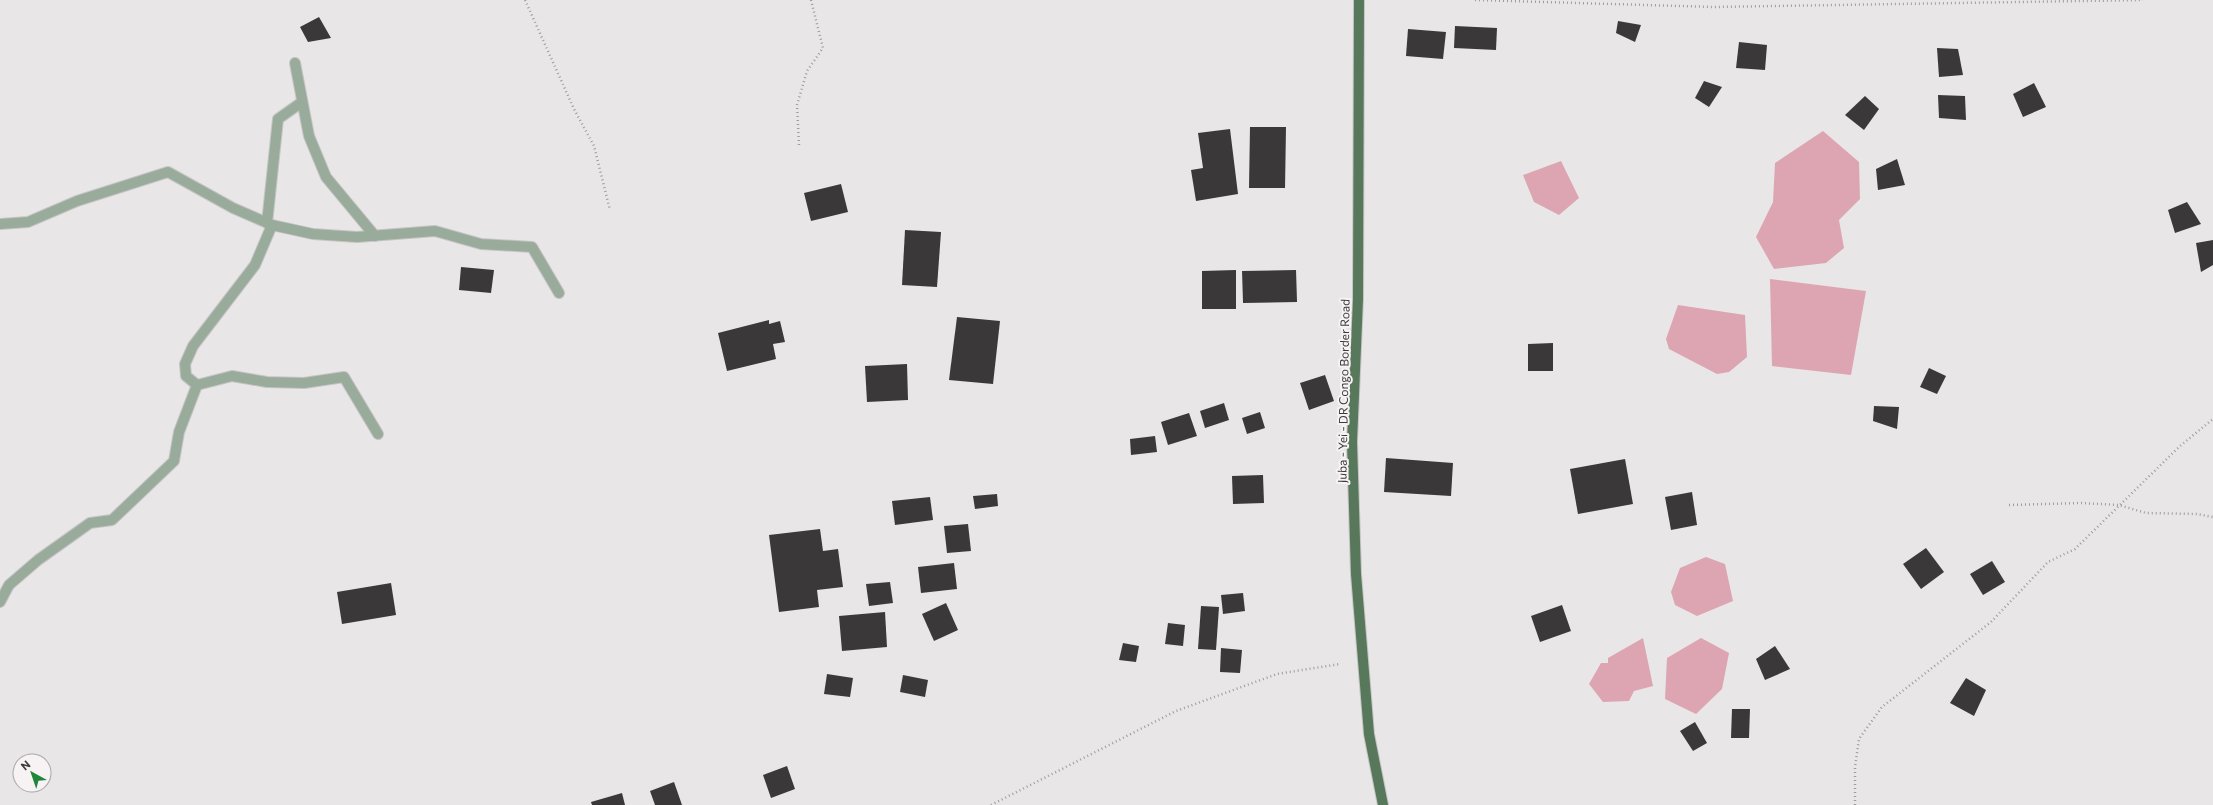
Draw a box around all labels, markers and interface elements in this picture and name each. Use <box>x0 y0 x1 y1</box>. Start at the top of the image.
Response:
street label: Juba - Yei - DR Congo Border Road <box>1334 299 1353 483</box>
north arrow <box>12 753 52 793</box>
text: N <box>18 757 33 773</box>

